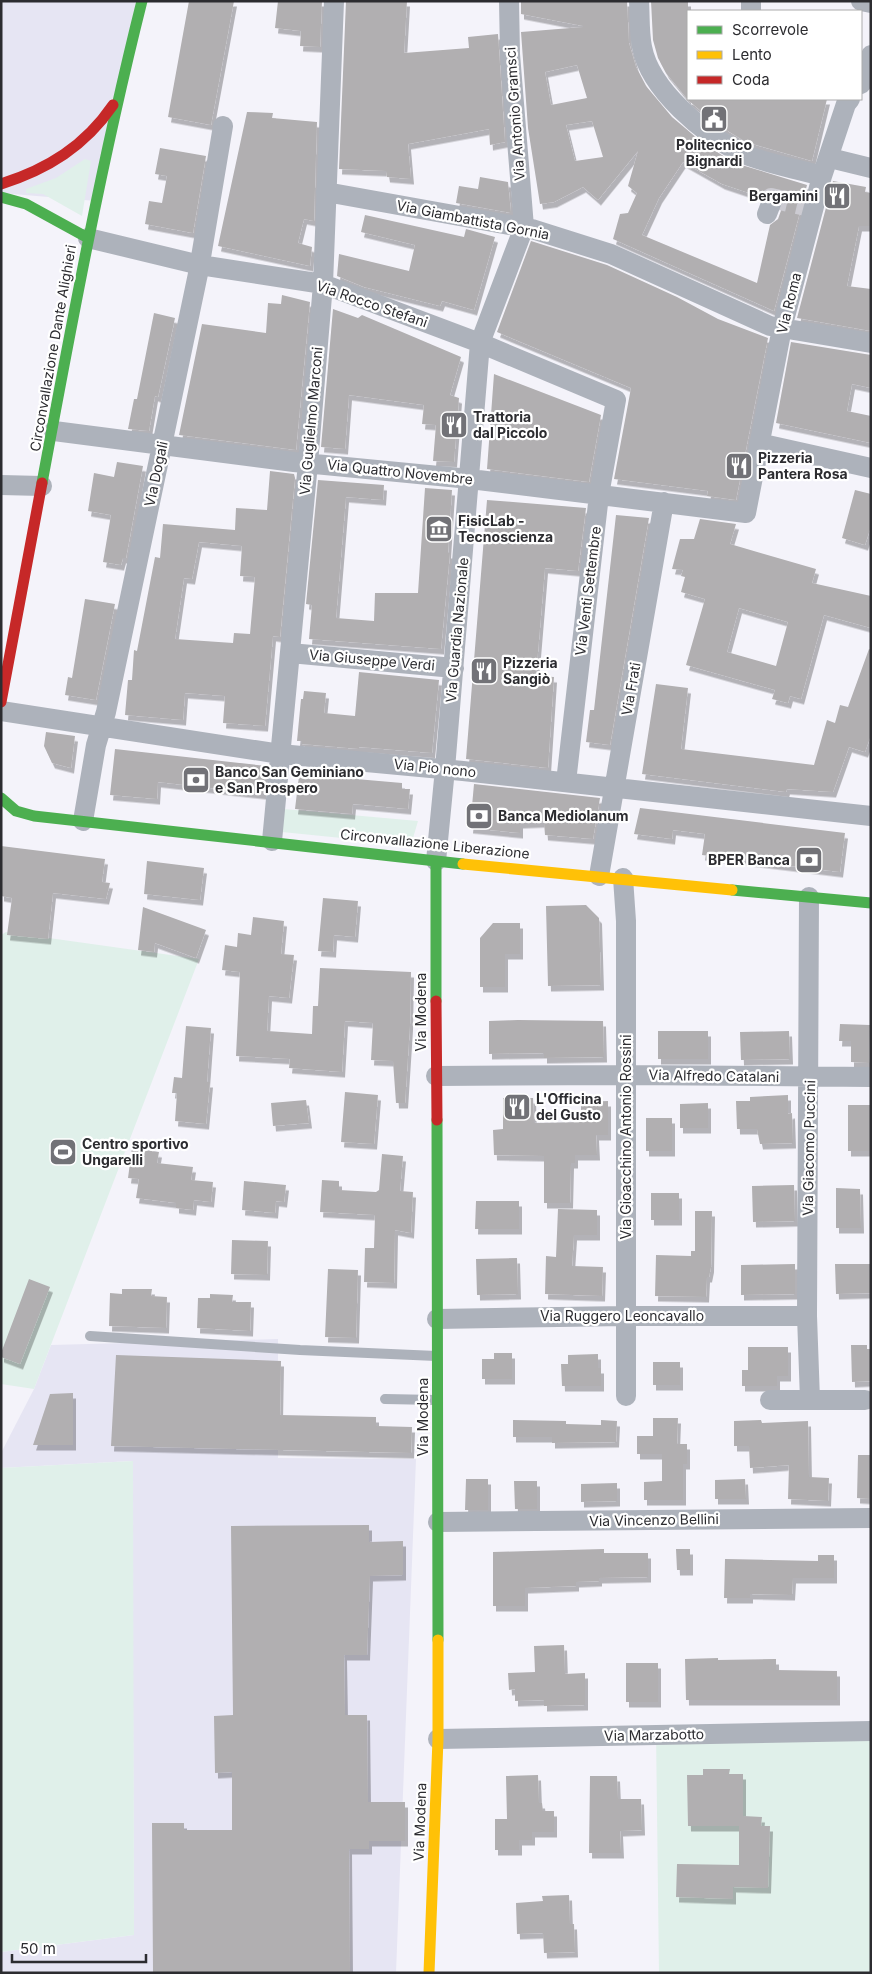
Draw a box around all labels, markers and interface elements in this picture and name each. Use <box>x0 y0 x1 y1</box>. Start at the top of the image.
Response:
legend <box>687 10 862 100</box>
text: Scorrevole <box>732 20 808 39</box>
text: Lento <box>732 45 772 64</box>
street label: Via Antonio Gramsci <box>501 46 528 182</box>
text: Coda <box>732 70 770 89</box>
public building icon: Politecnico Bignardi <box>699 104 729 134</box>
place label: Politecnico Bignardi <box>676 136 752 169</box>
restaurant icon: Bergamini <box>822 181 852 211</box>
place label: Bergamini <box>749 187 818 204</box>
street label: Via Giambattista Gornia <box>395 196 551 243</box>
street label: Circonvallazione Dante Alighieri <box>26 243 79 453</box>
street label: Via Roma <box>773 271 804 335</box>
street label: Via Rocco Stefani <box>314 277 430 331</box>
street label: Via Guglielmo Marconi <box>296 346 325 496</box>
place label: Trattoria dal Piccolo <box>473 408 548 441</box>
restaurant icon: Trattoria dal Piccolo <box>439 410 469 440</box>
street label: Via Dogali <box>140 440 171 508</box>
place label: Pizzeria Pantera Rosa <box>758 449 848 482</box>
restaurant icon: Pizzeria Pantera Rosa <box>724 451 754 481</box>
street label: Via Quattro Novembre <box>326 455 474 488</box>
place label: FisicLab - Tecnoscienza <box>458 512 553 545</box>
museum icon: FisicLab - Tecnoscienza <box>424 514 454 544</box>
street label: Via Venti Settembre <box>571 525 604 657</box>
street label: Via Guardia Nazionale <box>442 557 471 703</box>
street label: Via Giuseppe Verdi <box>309 646 435 673</box>
place label: Pizzeria Sangiò <box>503 654 558 687</box>
restaurant icon: Pizzeria Sangiò <box>469 656 499 686</box>
street label: Via Frati <box>617 661 644 717</box>
street label: Via Pio nono <box>393 755 477 780</box>
place label: Banco San Geminiano e San Prospero <box>215 763 364 796</box>
bank icon: Banco San Geminiano e San Prospero <box>181 765 211 795</box>
bank icon: Banca Mediolanum <box>464 801 494 831</box>
place label: Banca Mediolanum <box>498 807 629 824</box>
street label: Circonvallazione Liberazione <box>339 825 531 862</box>
bank icon: BPER Banca <box>794 845 824 875</box>
place label: BPER Banca <box>708 851 790 868</box>
street label: Via Modena <box>412 973 429 1051</box>
street label: Via Gioacchino Antonio Rossini <box>617 1034 634 1240</box>
street label: Via Alfredo Catalani <box>649 1066 779 1085</box>
street label: Via Giacomo Puccini <box>799 1080 818 1216</box>
place label: L'Officina del Gusto <box>536 1090 602 1123</box>
restaurant icon: L'Officina del Gusto <box>502 1092 532 1122</box>
place label: Centro sportivo Ungarelli <box>82 1135 189 1168</box>
sports icon: Centro sportivo Ungarelli <box>48 1137 78 1167</box>
street label: Via Ruggero Leoncavallo <box>540 1307 704 1324</box>
street label: Via Modena <box>414 1378 431 1456</box>
street label: Via Vincenzo Bellini <box>589 1510 719 1529</box>
street label: Via Marzabotto <box>604 1725 704 1744</box>
street label: Via Modena <box>410 1782 429 1862</box>
scale bar <box>12 1932 146 1964</box>
text: 50 m <box>20 1939 56 1958</box>

